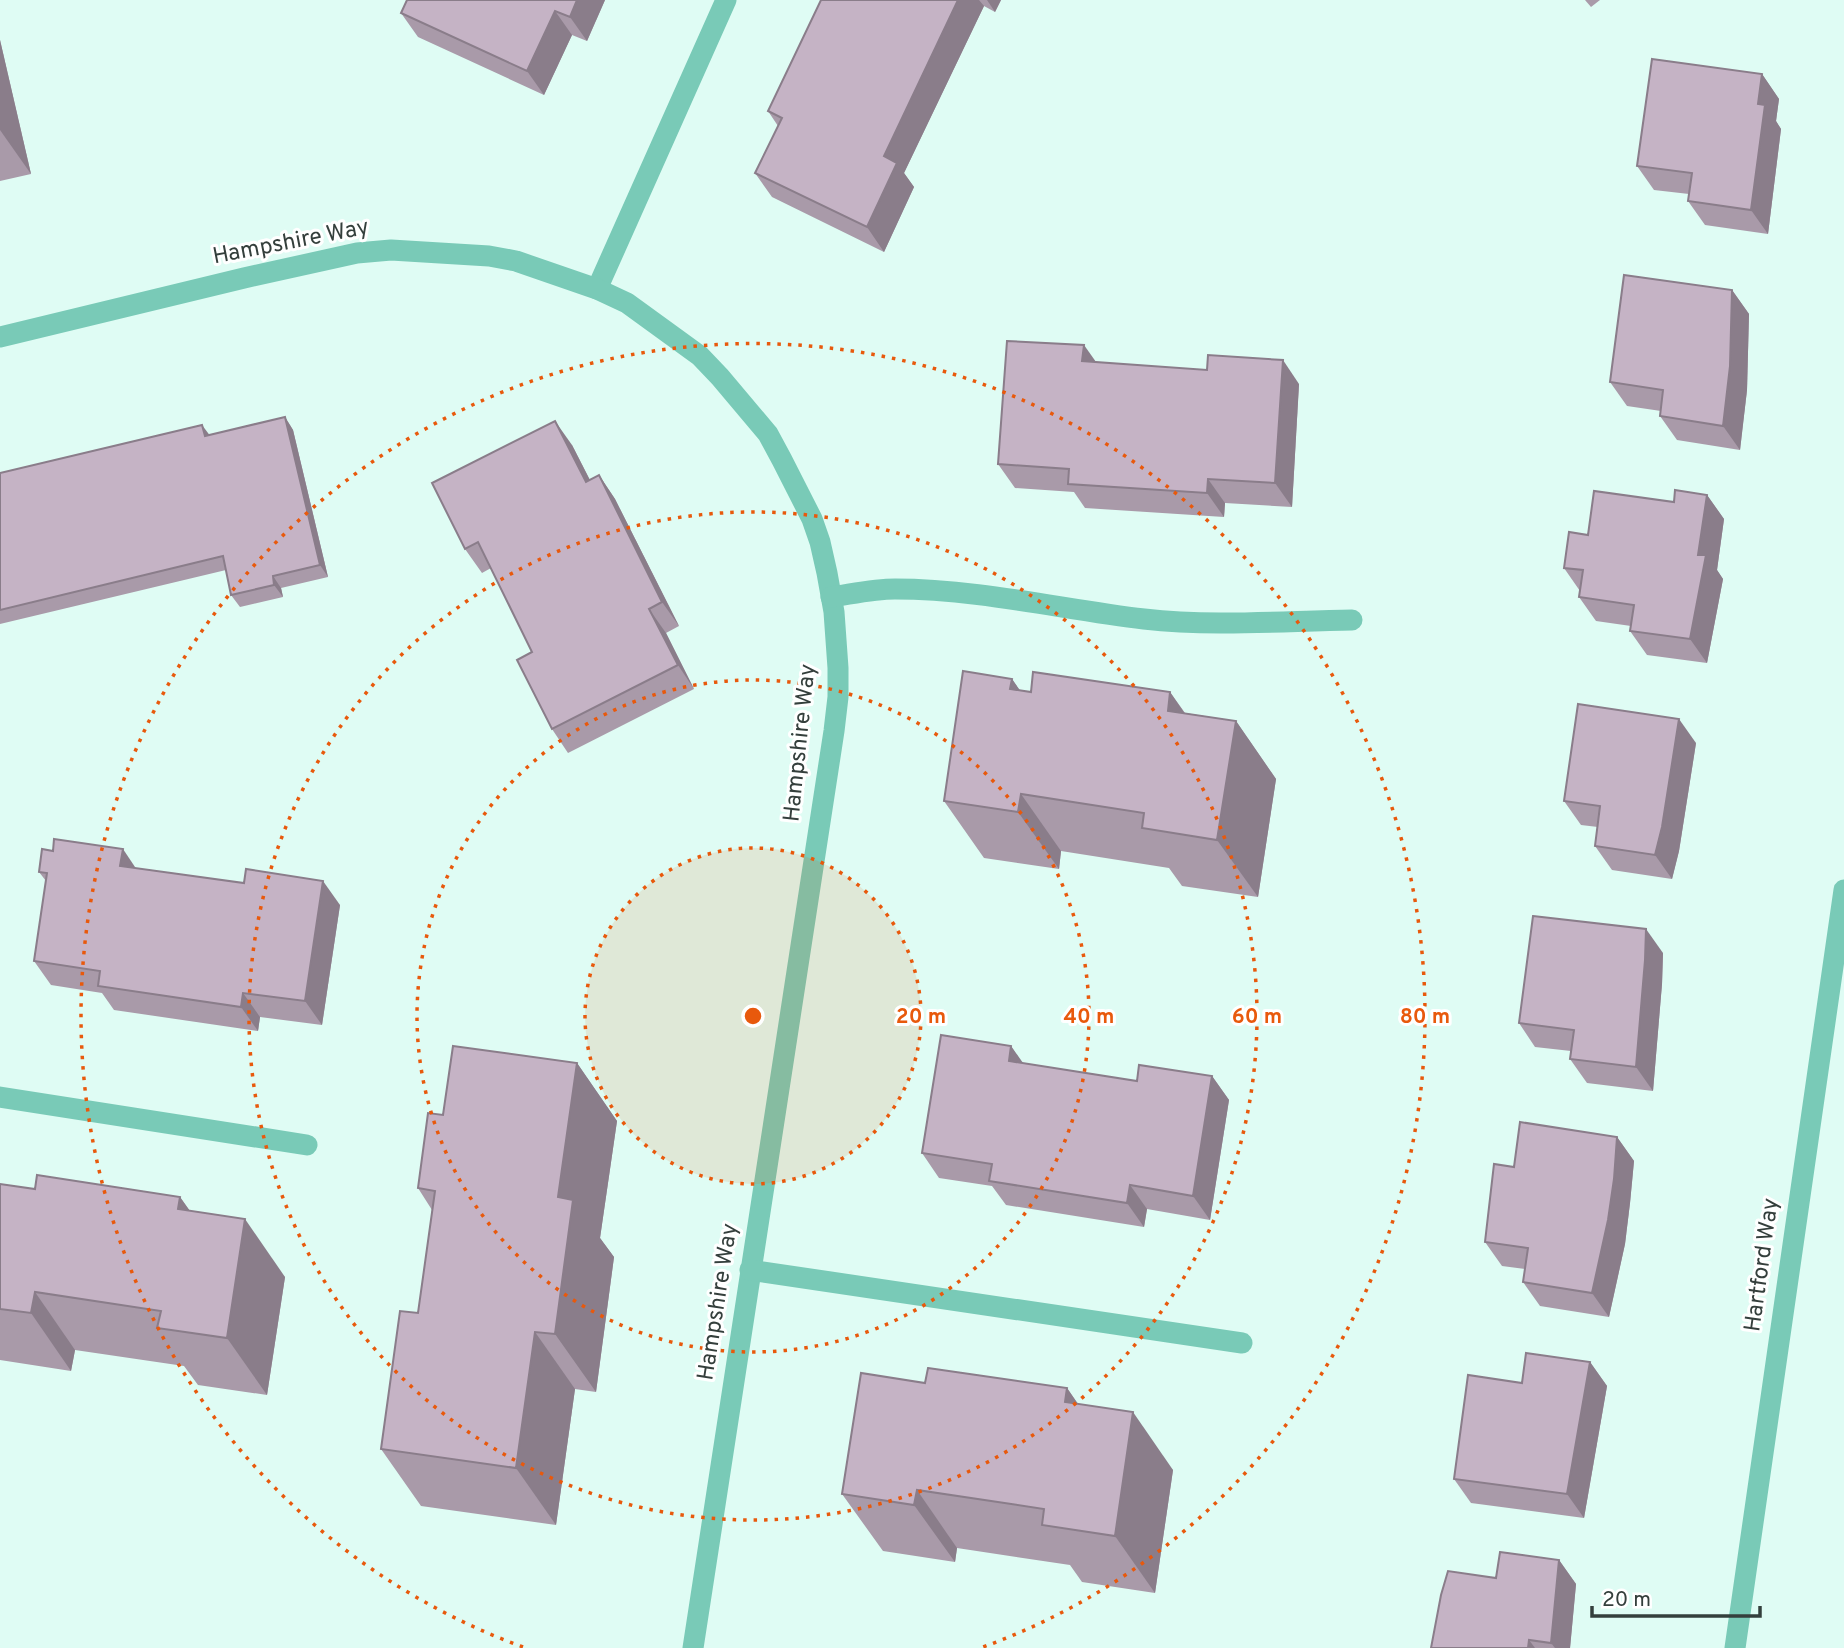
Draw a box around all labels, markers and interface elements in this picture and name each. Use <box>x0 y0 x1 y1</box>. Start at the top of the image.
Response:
street label: Hampshire Way <box>210 214 372 272</box>
street label: Hampshire Way <box>778 663 824 823</box>
centre of rings <box>741 1004 765 1028</box>
text: 20 m <box>896 1004 946 1031</box>
text: 40 m <box>1064 1004 1114 1031</box>
text: 60 m <box>1232 1004 1282 1031</box>
text: 80 m <box>1400 1004 1450 1031</box>
street label: Hartford Way <box>1739 1196 1787 1334</box>
street label: Hampshire Way <box>692 1221 746 1383</box>
scale bar <box>1592 1574 1760 1618</box>
text: 20 m <box>1602 1587 1651 1614</box>

